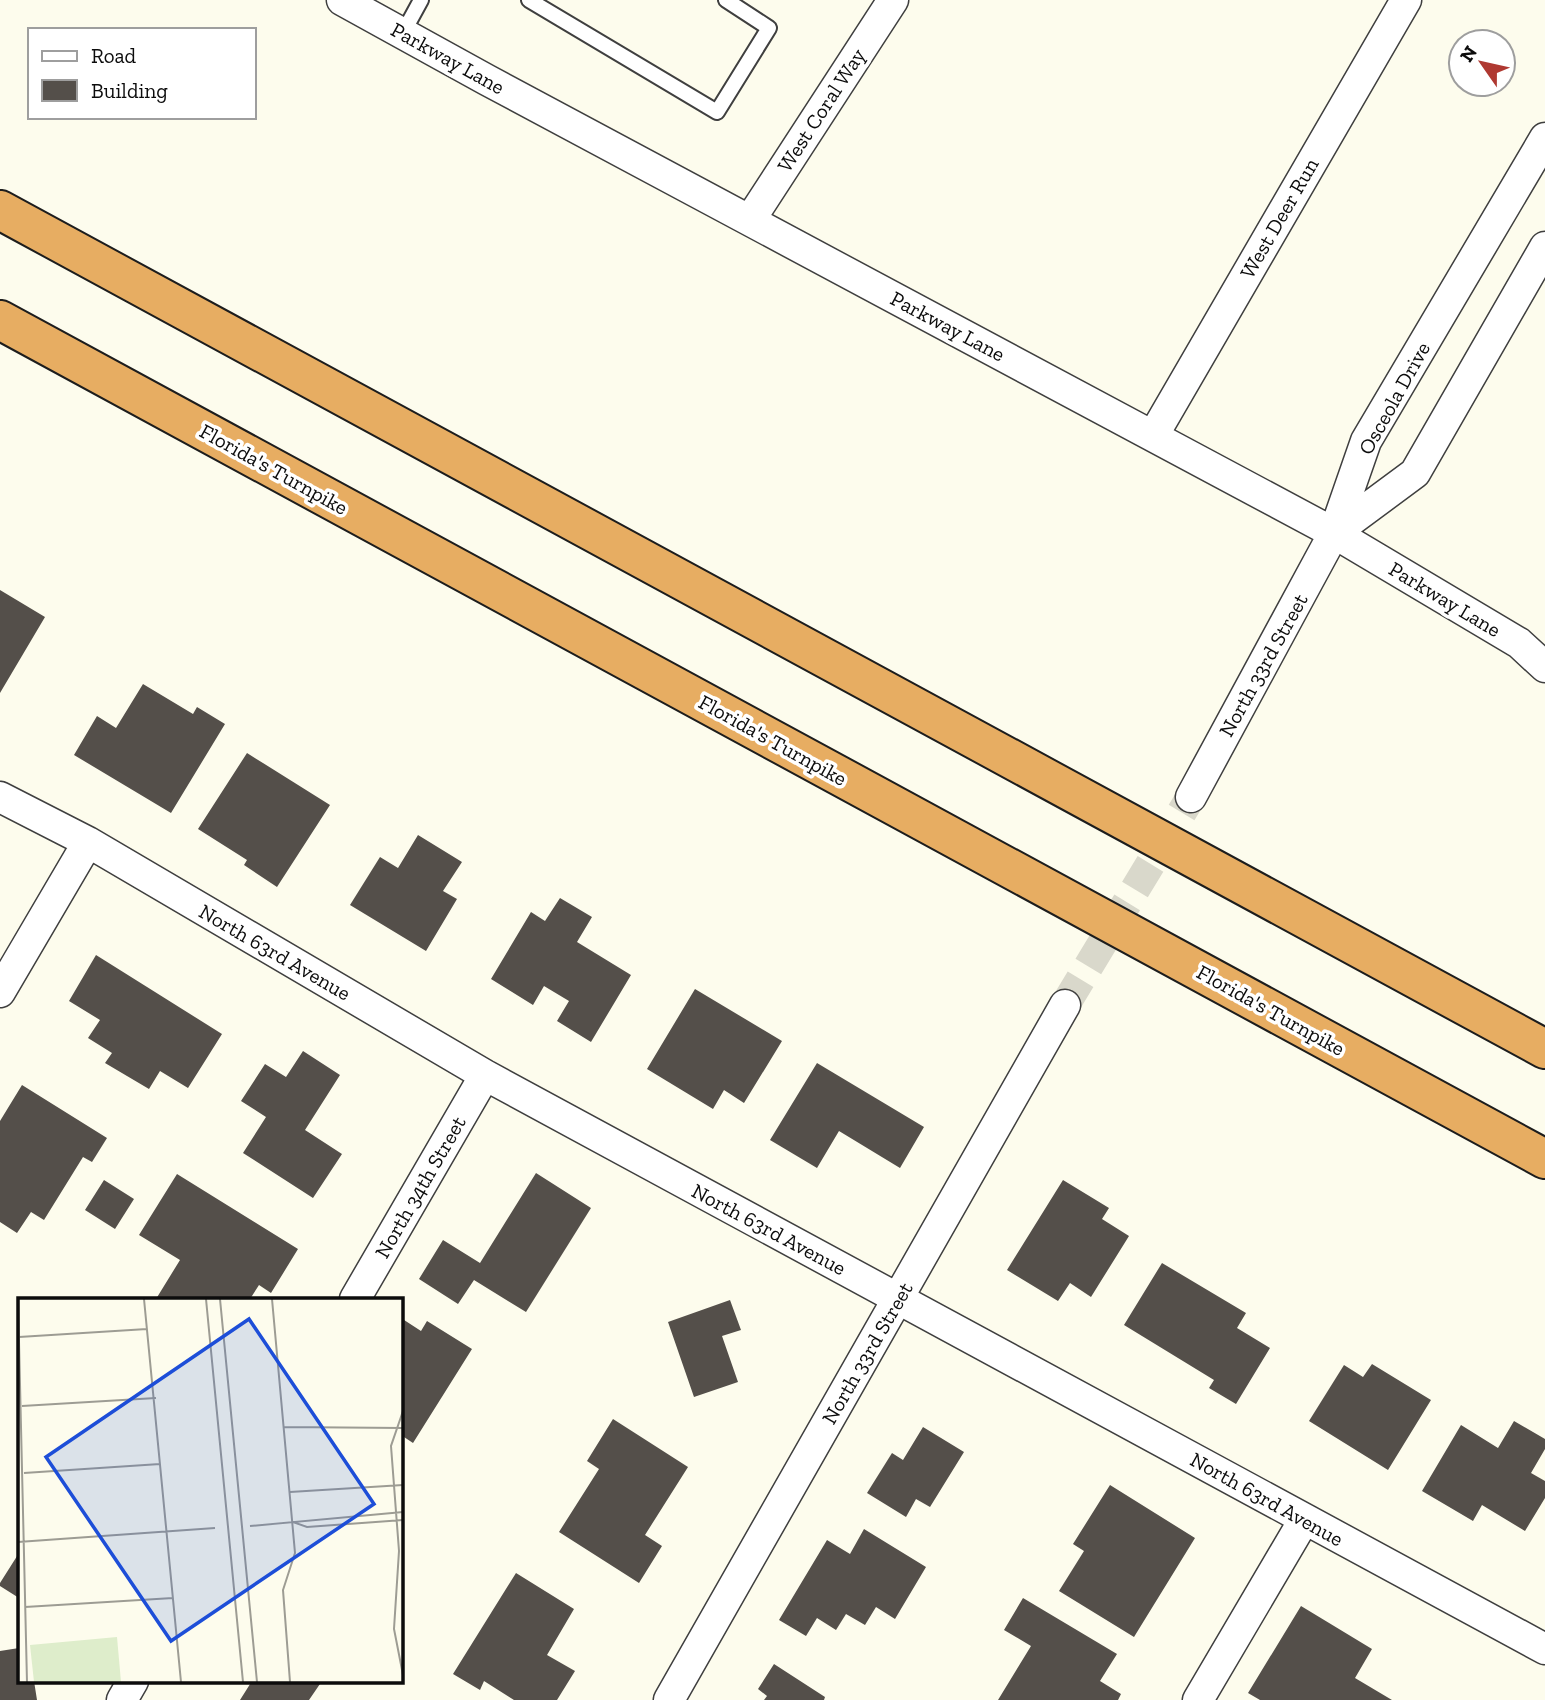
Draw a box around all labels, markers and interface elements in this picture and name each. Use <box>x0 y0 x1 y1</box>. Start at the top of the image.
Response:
street label: Parkway Lane <box>387 17 509 100</box>
legend <box>28 28 256 119</box>
north arrow <box>1447 28 1517 98</box>
text: N <box>1455 41 1482 66</box>
text: Road <box>91 43 137 68</box>
street label: West Coral Way <box>772 43 870 177</box>
text: Building <box>91 78 168 103</box>
street label: West Deer Run <box>1234 153 1324 283</box>
street label: Parkway Lane <box>887 285 1010 367</box>
street label: Osceola Drive <box>1353 337 1435 459</box>
street label: Florida's Turnpike <box>196 418 352 520</box>
street label: Parkway Lane <box>1385 556 1506 642</box>
street label: North 33rd Street <box>1213 589 1313 741</box>
street label: Florida's Turnpike <box>695 689 851 791</box>
street label: North 63rd Avenue <box>195 898 355 1006</box>
street label: Florida's Turnpike <box>1193 959 1349 1061</box>
street label: North 34th Street <box>369 1111 471 1262</box>
street label: North 63rd Avenue <box>688 1178 851 1280</box>
street label: North 33rd Street <box>816 1277 918 1428</box>
inset map <box>18 1298 402 1682</box>
street label: North 63rd Avenue <box>1186 1447 1348 1551</box>

